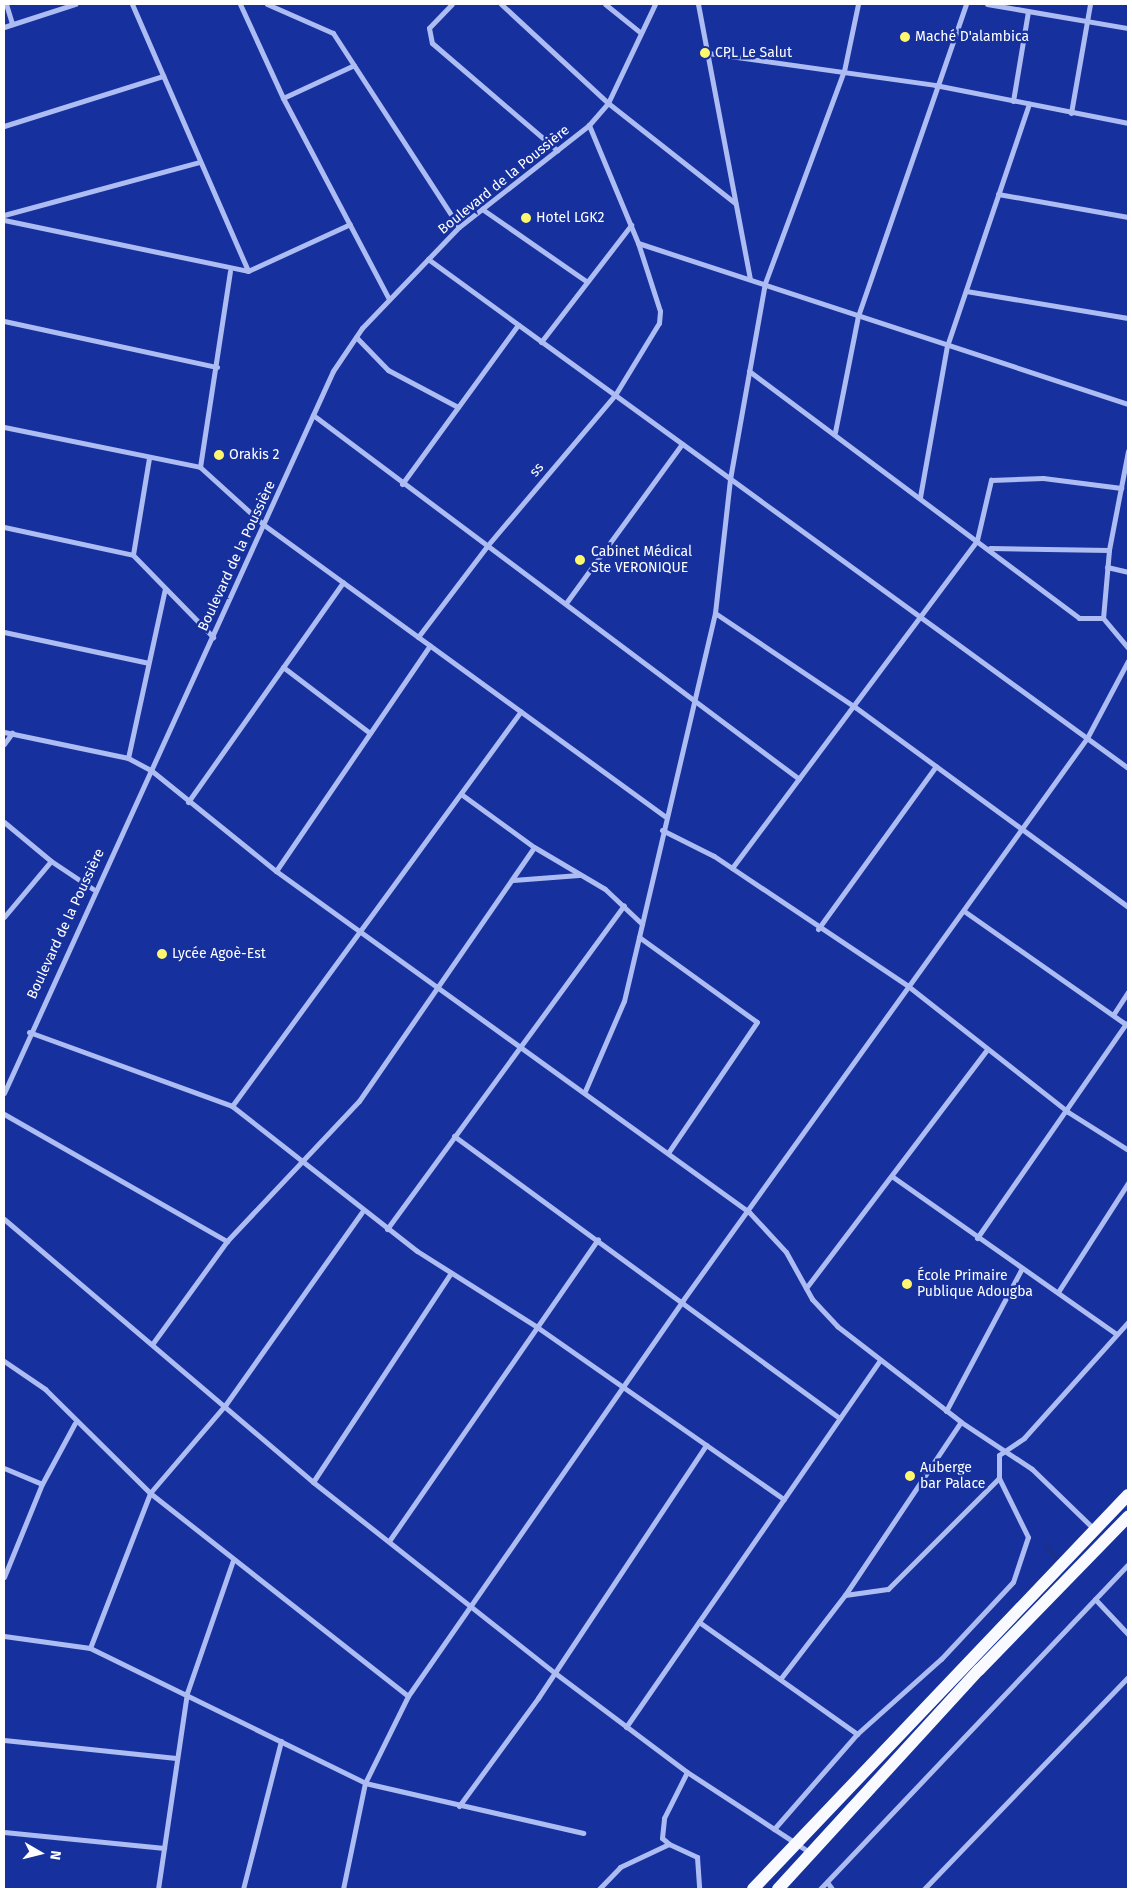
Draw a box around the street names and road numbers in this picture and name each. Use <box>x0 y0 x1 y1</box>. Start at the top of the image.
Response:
street label: Boulevard de la Poussière <box>435 122 573 238</box>
street label: ss <box>526 460 548 480</box>
street label: Boulevard de la Poussière <box>195 478 279 634</box>
street label: Boulevard de la Poussière <box>24 846 108 1002</box>

